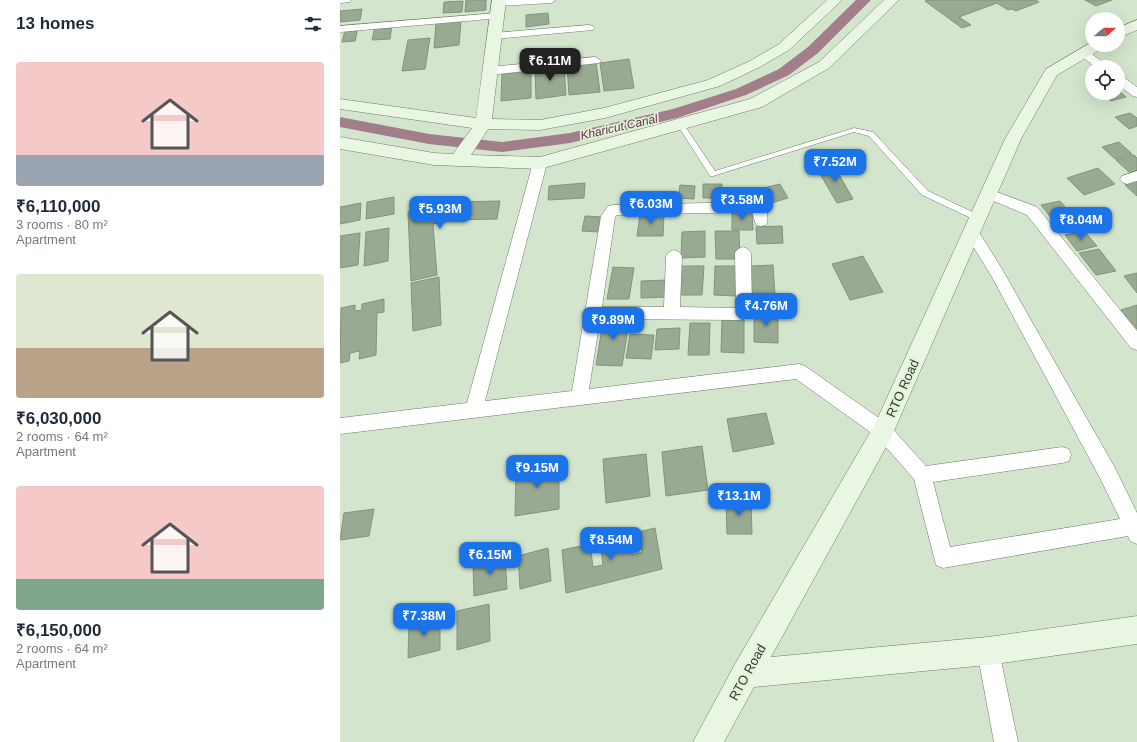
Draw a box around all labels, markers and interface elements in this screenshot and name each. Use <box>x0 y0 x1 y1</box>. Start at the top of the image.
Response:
north arrow <box>1085 12 1125 52</box>
map controls <box>1085 12 1125 100</box>
icon: filters <box>302 13 324 35</box>
text: 13 homes <box>16 14 94 33</box>
pin: ₹6.11M <box>517 48 583 82</box>
text: ₹6.11M <box>529 53 571 68</box>
button: locate <box>1085 60 1125 100</box>
icon: home <box>134 88 206 160</box>
water label: Kharicut Canal <box>579 111 659 143</box>
pin: ₹7.52M <box>802 149 868 183</box>
text: ₹7.52M <box>813 154 857 169</box>
pin: ₹3.58M <box>709 187 775 221</box>
pin: ₹6.03M <box>618 191 684 225</box>
text: ₹3.58M <box>720 192 764 207</box>
pin: ₹5.93M <box>407 196 473 230</box>
text: ₹6.03M <box>629 196 673 211</box>
text: ₹6,110,000 <box>16 197 100 216</box>
text: ₹5.93M <box>418 201 462 216</box>
pin: ₹8.04M <box>1048 207 1114 241</box>
text: ₹8.04M <box>1059 212 1103 227</box>
text: 3 rooms · 80 m² <box>16 217 108 232</box>
text: Apartment <box>16 232 76 247</box>
pin: ₹4.76M <box>733 293 799 327</box>
text: ₹4.76M <box>744 298 788 313</box>
icon: home <box>134 300 206 372</box>
pin: ₹9.89M <box>580 307 646 341</box>
text: ₹9.89M <box>591 312 635 327</box>
street label: RTO Road <box>883 357 922 419</box>
text: ₹6,030,000 <box>16 409 101 428</box>
text: 2 rooms · 64 m² <box>16 429 108 444</box>
text: Apartment <box>16 444 76 459</box>
pin: ₹9.15M <box>504 455 570 489</box>
text: ₹9.15M <box>515 460 559 475</box>
pin: ₹13.1M <box>706 483 772 517</box>
text: ₹13.1M <box>717 488 761 503</box>
icon: home <box>134 512 206 584</box>
pin: ₹8.54M <box>578 527 644 561</box>
text: ₹8.54M <box>589 532 633 547</box>
pin: ₹6.15M <box>457 542 523 576</box>
text: ₹6.15M <box>468 547 512 562</box>
pin: ₹7.38M <box>391 603 457 637</box>
text: ₹7.38M <box>402 608 446 623</box>
text: ₹6,150,000 <box>16 621 101 640</box>
text: 2 rooms · 64 m² <box>16 641 108 656</box>
street label: RTO Road <box>726 642 769 703</box>
text: Apartment <box>16 656 76 671</box>

